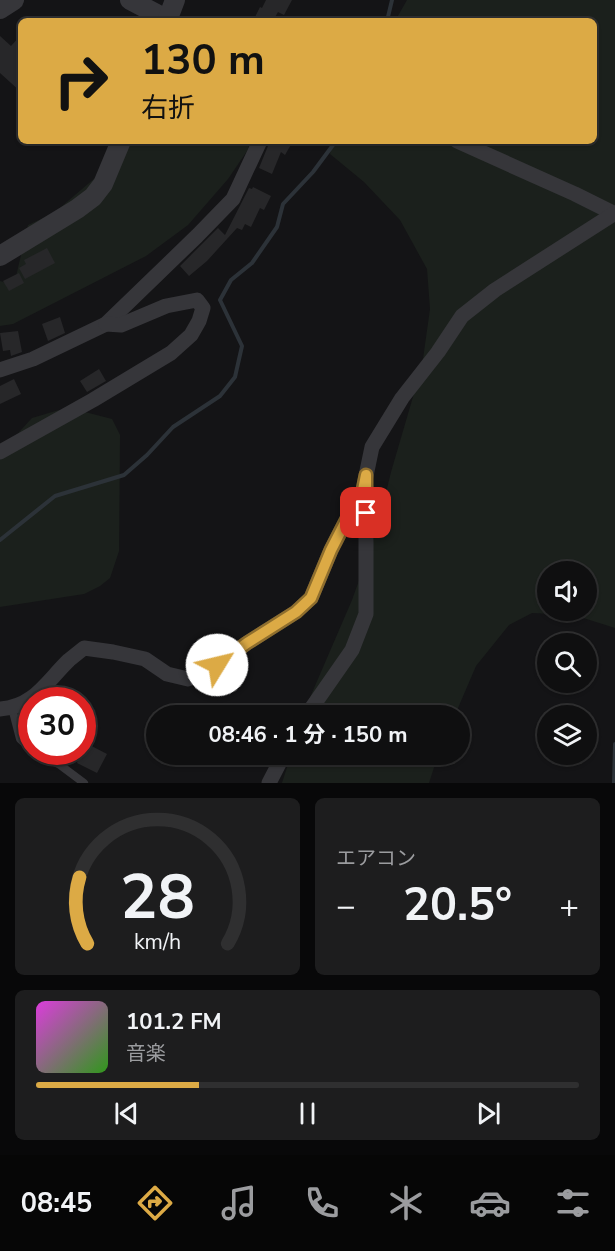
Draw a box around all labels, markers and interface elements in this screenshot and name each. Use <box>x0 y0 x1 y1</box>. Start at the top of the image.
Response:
text: 130 m <box>141 32 265 89</box>
icon: right <box>42 42 120 120</box>
text: 右折 <box>141 90 195 127</box>
pin <box>340 487 391 538</box>
icon: arrive <box>349 496 382 529</box>
map controls <box>537 561 597 765</box>
button: sound <box>537 561 597 621</box>
position arrow <box>185 633 249 697</box>
button: search <box>537 633 597 693</box>
speed limit sign: 30 <box>18 687 96 765</box>
button: layers <box>537 705 597 765</box>
text: 08:46 · 1 分 · 150 m <box>209 720 407 750</box>
text: エアコン <box>336 845 416 872</box>
text: 28 <box>120 855 195 940</box>
text: 20.5° <box>403 875 512 936</box>
text: − <box>336 884 356 929</box>
text: + <box>559 884 579 929</box>
text: km/h <box>134 927 181 957</box>
text: 101.2 FM <box>126 1007 222 1037</box>
text: 音楽 <box>126 1040 166 1067</box>
icon: previous <box>110 1097 143 1130</box>
icon: pause <box>291 1097 324 1130</box>
icon: next <box>472 1097 505 1130</box>
icon: directions <box>134 1182 176 1224</box>
icon: music <box>218 1182 260 1224</box>
icon: phone <box>301 1182 343 1224</box>
icon: climate <box>385 1182 427 1224</box>
icon: car <box>469 1182 511 1224</box>
icon: filters <box>552 1182 594 1224</box>
text: 08:45 <box>21 1185 92 1222</box>

